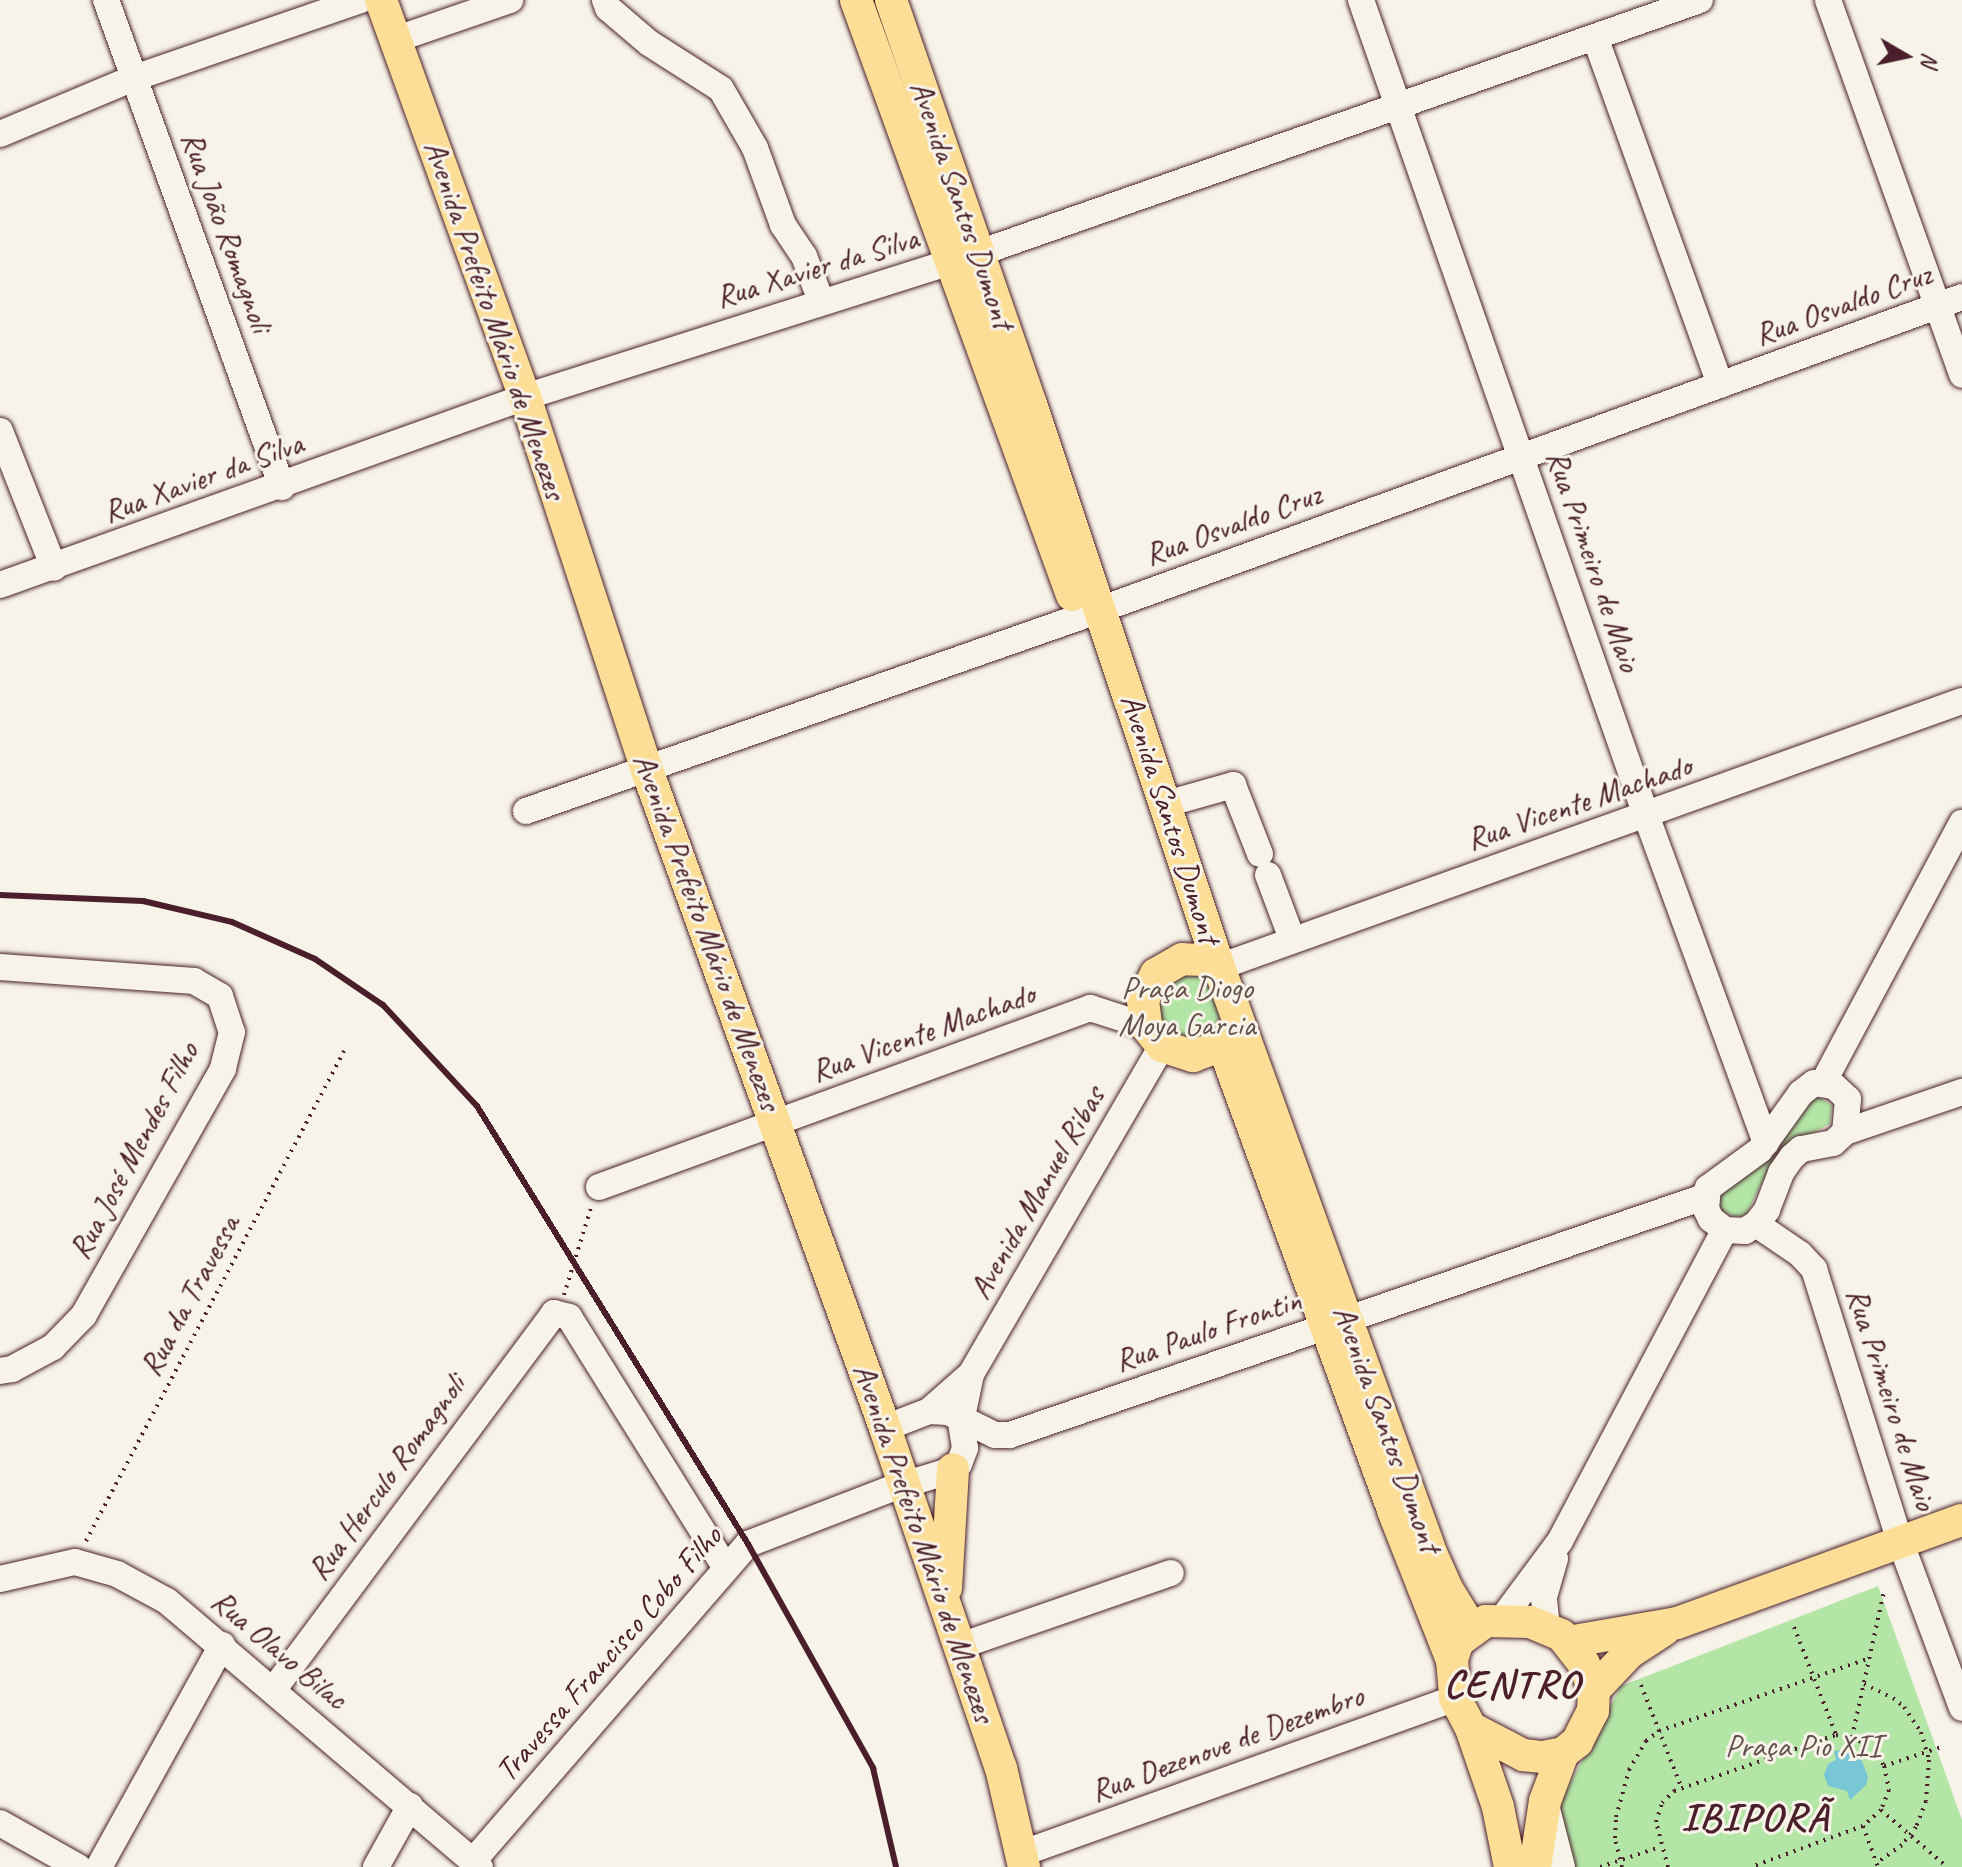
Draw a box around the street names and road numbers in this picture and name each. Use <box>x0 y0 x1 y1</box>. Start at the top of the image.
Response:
street label: Avenida Santos Dumont <box>902 76 1022 334</box>
street label: Rua João Romagnoli <box>172 127 280 337</box>
street label: Avenida Prefeito Mário de Menezes <box>415 136 575 504</box>
street label: Rua Xavier da Silva <box>711 219 923 317</box>
street label: Rua Osvaldo Cruz <box>1749 255 1937 355</box>
street label: Rua Xavier da Silva <box>98 424 308 532</box>
street label: Rua Primeiro de Maio <box>1537 445 1649 677</box>
street label: Rua Osvaldo Cruz <box>1139 475 1327 575</box>
street label: Avenida Santos Dumont <box>1112 690 1228 948</box>
street label: Rua Vicente Machado <box>1462 747 1696 859</box>
street label: Avenida Prefeito Mário de Menezes <box>625 748 789 1116</box>
street label: Rua Vicente Machado <box>806 975 1040 1091</box>
street label: Rua José Mendes Filho <box>61 1036 207 1266</box>
street label: Avenida Manuel Ribas <box>961 1080 1113 1306</box>
street label: Rua da Travessa <box>132 1209 248 1383</box>
street label: Rua Paulo Frontin <box>1110 1281 1306 1381</box>
street label: Rua Primeiro de Maio <box>1837 1282 1945 1516</box>
street label: Avenida Santos Dumont <box>1325 1301 1449 1557</box>
street label: Avenida Prefeito Mário de Menezes <box>844 1359 1004 1727</box>
street label: Rua Herculo Romagnoli <box>300 1368 474 1588</box>
street label: Travessa Francisco Cobo Filho <box>488 1519 730 1789</box>
street label: Rua Olavo Bilac <box>203 1582 355 1718</box>
street label: Rua Dezenove de Dezembro <box>1084 1676 1370 1812</box>

